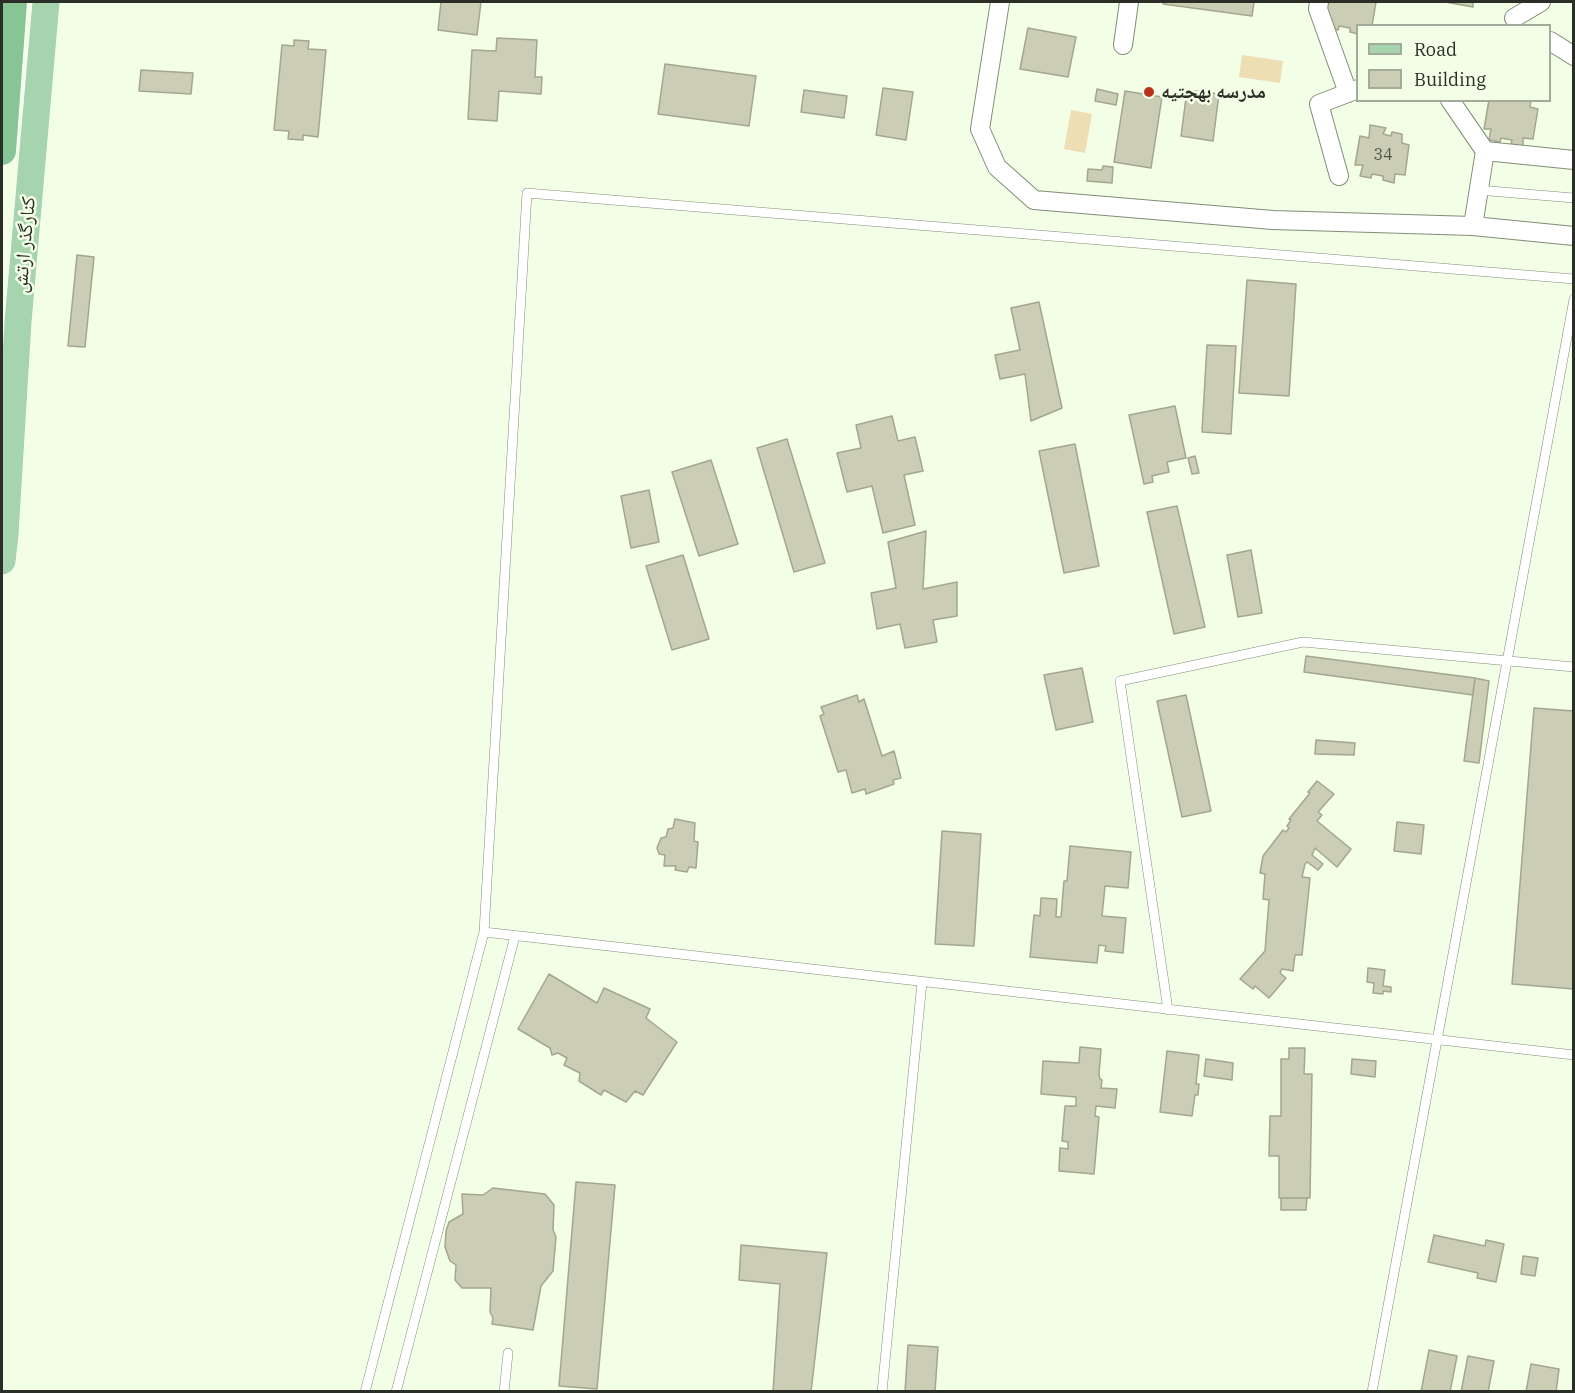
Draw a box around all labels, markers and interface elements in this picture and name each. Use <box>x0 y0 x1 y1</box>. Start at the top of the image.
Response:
legend <box>1356 24 1551 102</box>
text: Road <box>1414 38 1457 61</box>
text: Building <box>1414 68 1486 91</box>
place label: مدرسه بهجتیه <box>1161 80 1266 104</box>
marker: مدرسه بهجتیه <box>1142 85 1156 99</box>
house number: 34 <box>1373 145 1393 165</box>
street label: کنارگذر ارتش <box>9 196 41 294</box>

